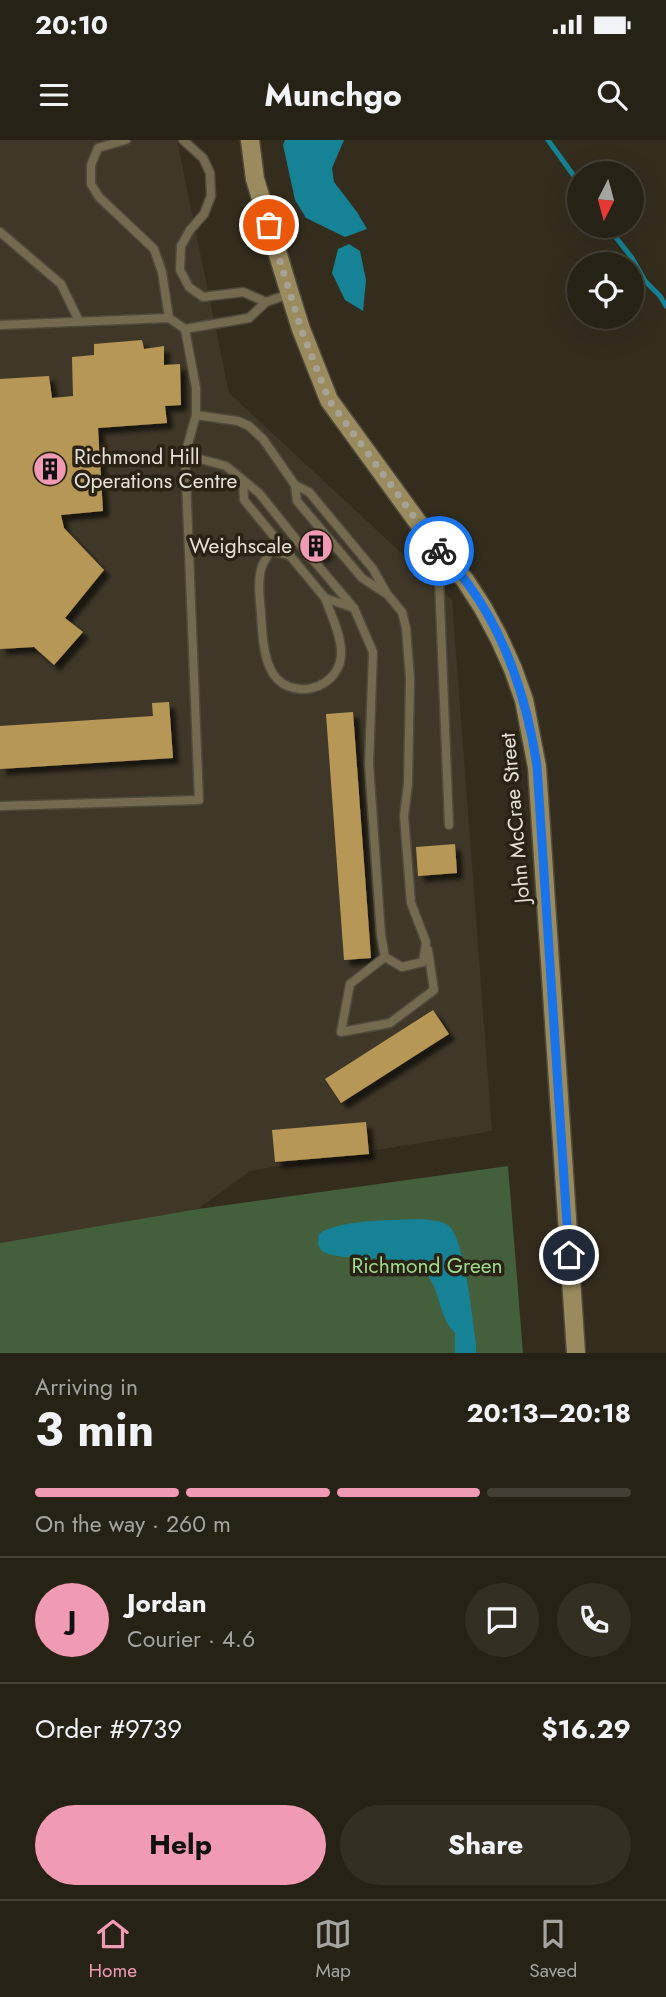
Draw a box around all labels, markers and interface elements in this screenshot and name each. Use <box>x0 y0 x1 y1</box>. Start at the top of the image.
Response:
text: 20:10 <box>35 6 108 44</box>
text: Munchgo <box>264 72 402 118</box>
icon: menu <box>35 76 73 114</box>
icon: search <box>593 76 631 114</box>
north arrow <box>567 161 644 238</box>
map controls <box>567 161 644 329</box>
pin <box>239 195 299 255</box>
icon: bag <box>250 206 288 244</box>
button: locate <box>567 252 644 329</box>
place label: Richmond Hill Operations Centre <box>74 442 238 496</box>
building icon: Richmond Hill Operations Centre <box>31 450 69 488</box>
courier <box>404 516 474 586</box>
building icon: Weighscale <box>297 527 335 565</box>
place label: Weighscale <box>189 531 292 561</box>
icon: bike <box>420 532 458 570</box>
street label: John McCrae Street <box>493 732 538 907</box>
pin <box>539 1225 599 1285</box>
icon: home <box>550 1236 588 1274</box>
park label: Richmond Green <box>351 1251 503 1281</box>
text: Arriving in <box>35 1370 138 1404</box>
text: 20:13–20:18 <box>466 1394 631 1432</box>
text: 3 min <box>35 1397 154 1463</box>
text: On the way · 260 m <box>35 1507 231 1541</box>
button: chat <box>465 1583 539 1657</box>
button: phone <box>557 1583 631 1657</box>
text: Jordan <box>127 1584 207 1622</box>
text: J <box>68 1601 76 1639</box>
text: Courier · 4.6 <box>127 1622 255 1656</box>
text: Order #9739 <box>35 1710 182 1748</box>
text: $16.29 <box>541 1710 631 1748</box>
button: Help <box>35 1805 326 1885</box>
button: Share <box>340 1805 631 1885</box>
tab: Home <box>89 1915 137 1984</box>
tab: Map <box>314 1915 352 1984</box>
tab: Saved <box>529 1915 577 1984</box>

